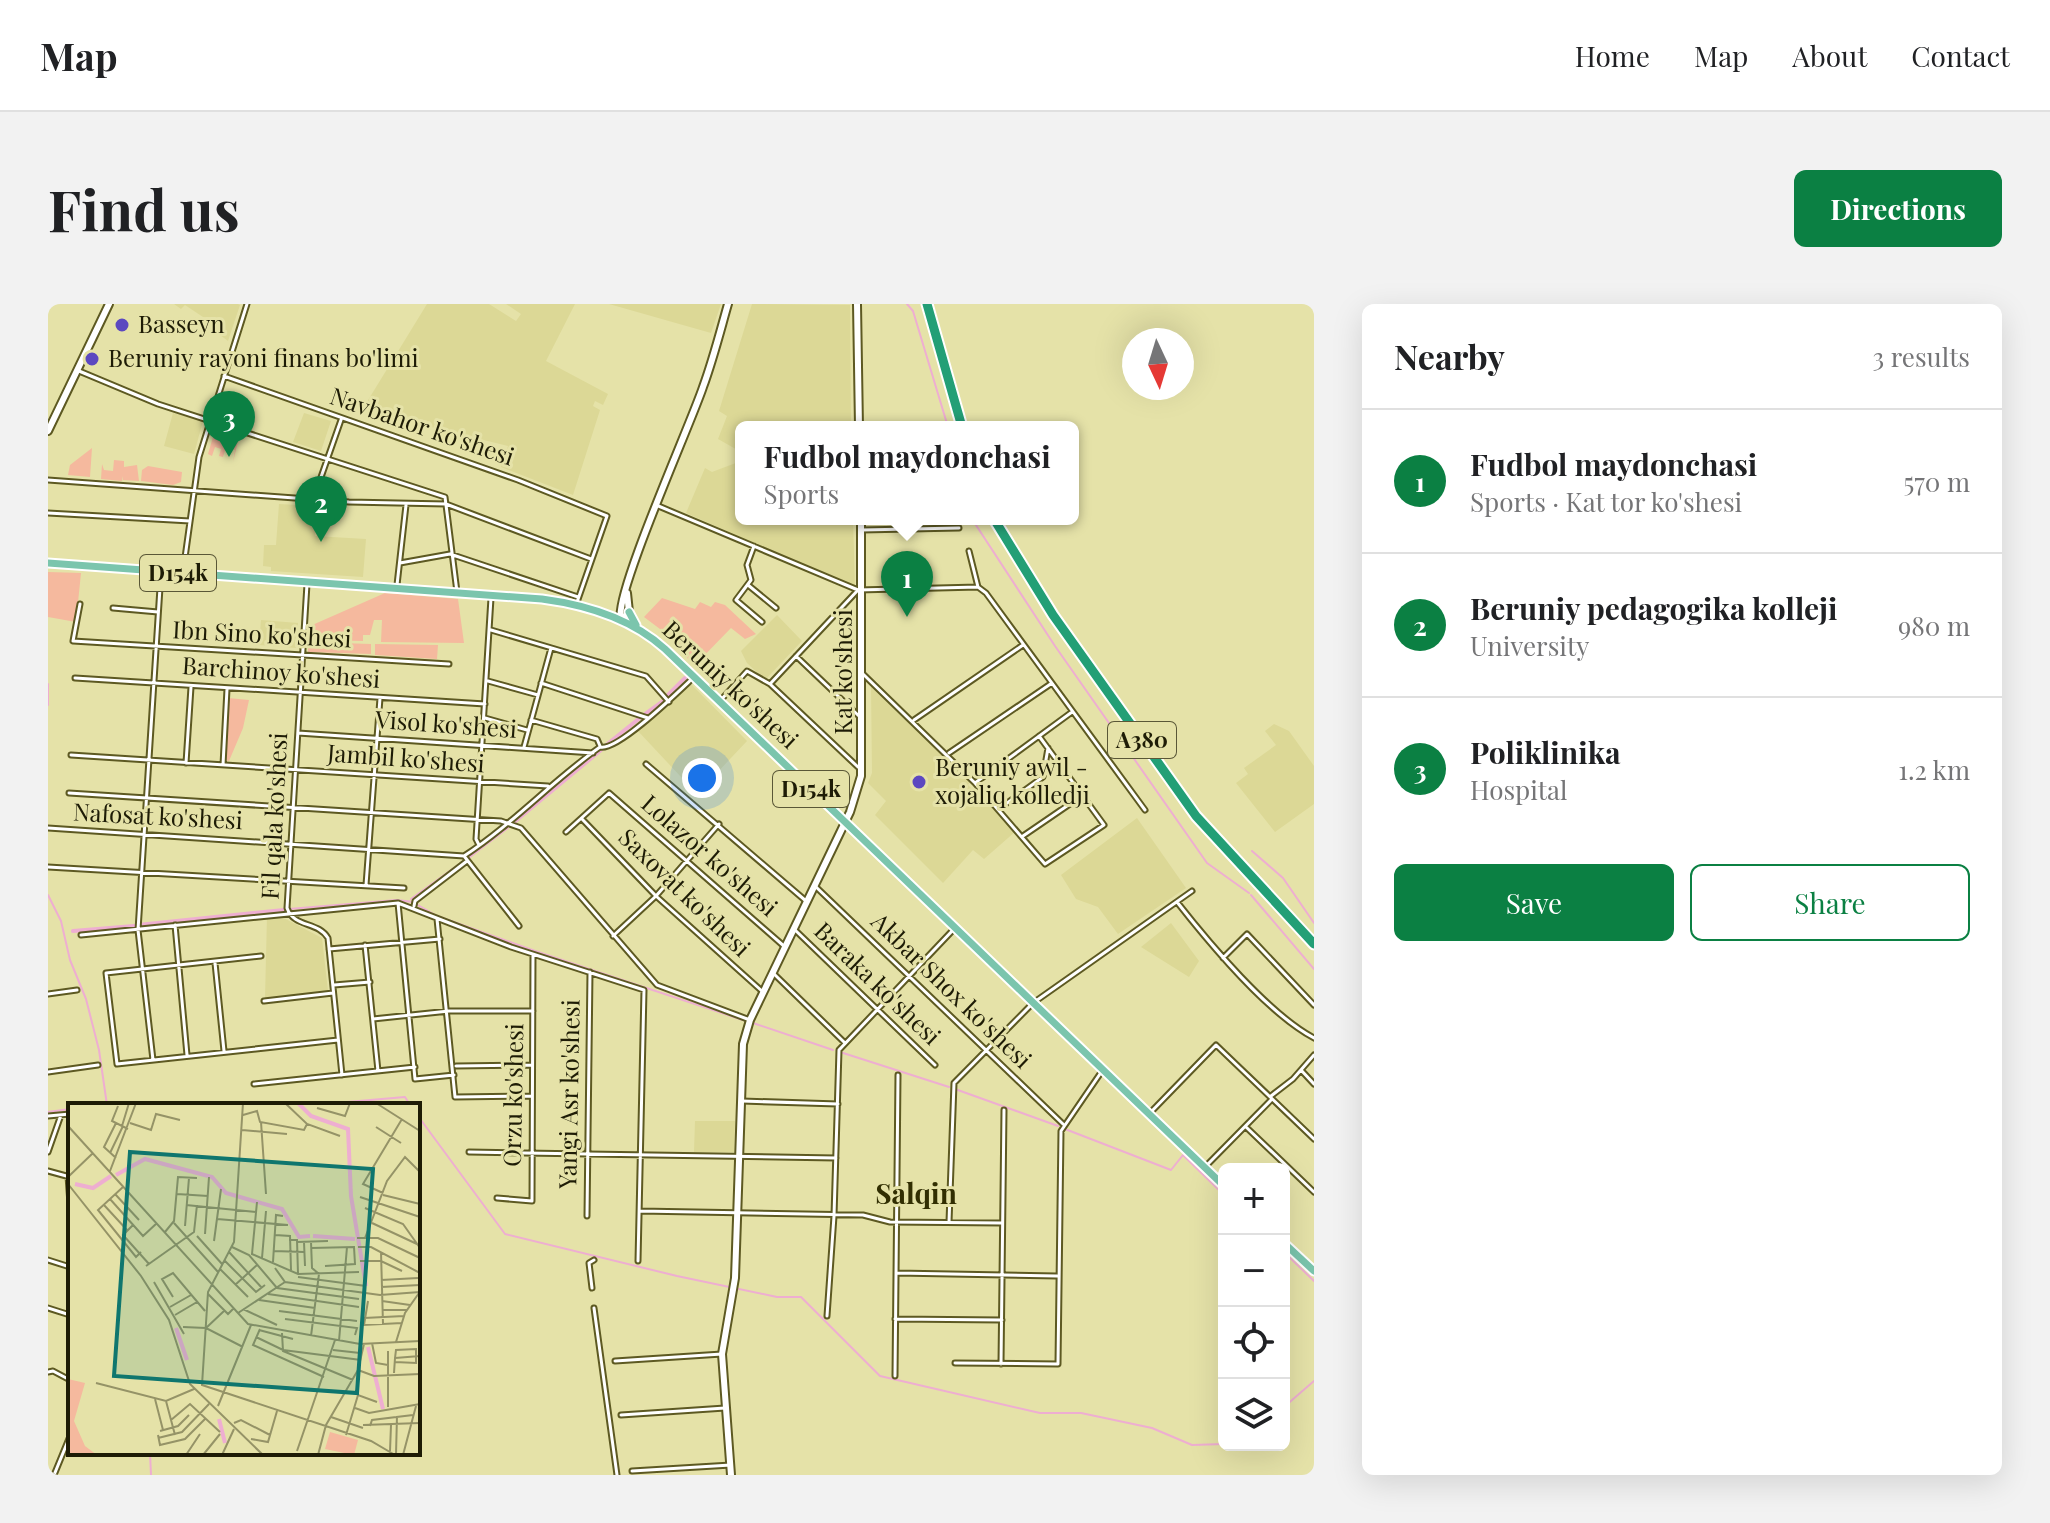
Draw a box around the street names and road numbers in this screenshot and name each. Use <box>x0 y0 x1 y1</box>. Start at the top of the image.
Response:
street label: Navbahor ko'shesi <box>326 379 519 472</box>
road number: D154k <box>140 555 216 591</box>
street label: Kat ko'shesi <box>826 609 858 735</box>
street label: Ibn Sino ko'shesi <box>172 612 352 654</box>
street label: Beruniy ko'shesi <box>657 612 806 755</box>
street label: Barchinoy ko'shesi <box>181 648 381 694</box>
street label: Visol ko'shesi <box>373 702 518 744</box>
road number: A380 <box>1108 722 1176 758</box>
street label: Fil qala ko'shesi <box>253 732 293 900</box>
street label: Jambil ko'shesi <box>325 735 486 778</box>
road number: D154k <box>773 771 849 807</box>
street label: Lolazor ko'shesi <box>636 787 785 922</box>
street label: Nafosat ko'shesi <box>73 795 244 835</box>
street label: Saxovat ko'shesi <box>613 821 758 963</box>
street label: Akbar Shox ko'shesi <box>865 904 1039 1074</box>
street label: Baraka ko'shesi <box>808 914 948 1051</box>
street label: Yangi Asr ko'shesi <box>550 999 586 1190</box>
street label: Orzu ko'shesi <box>495 1023 529 1167</box>

